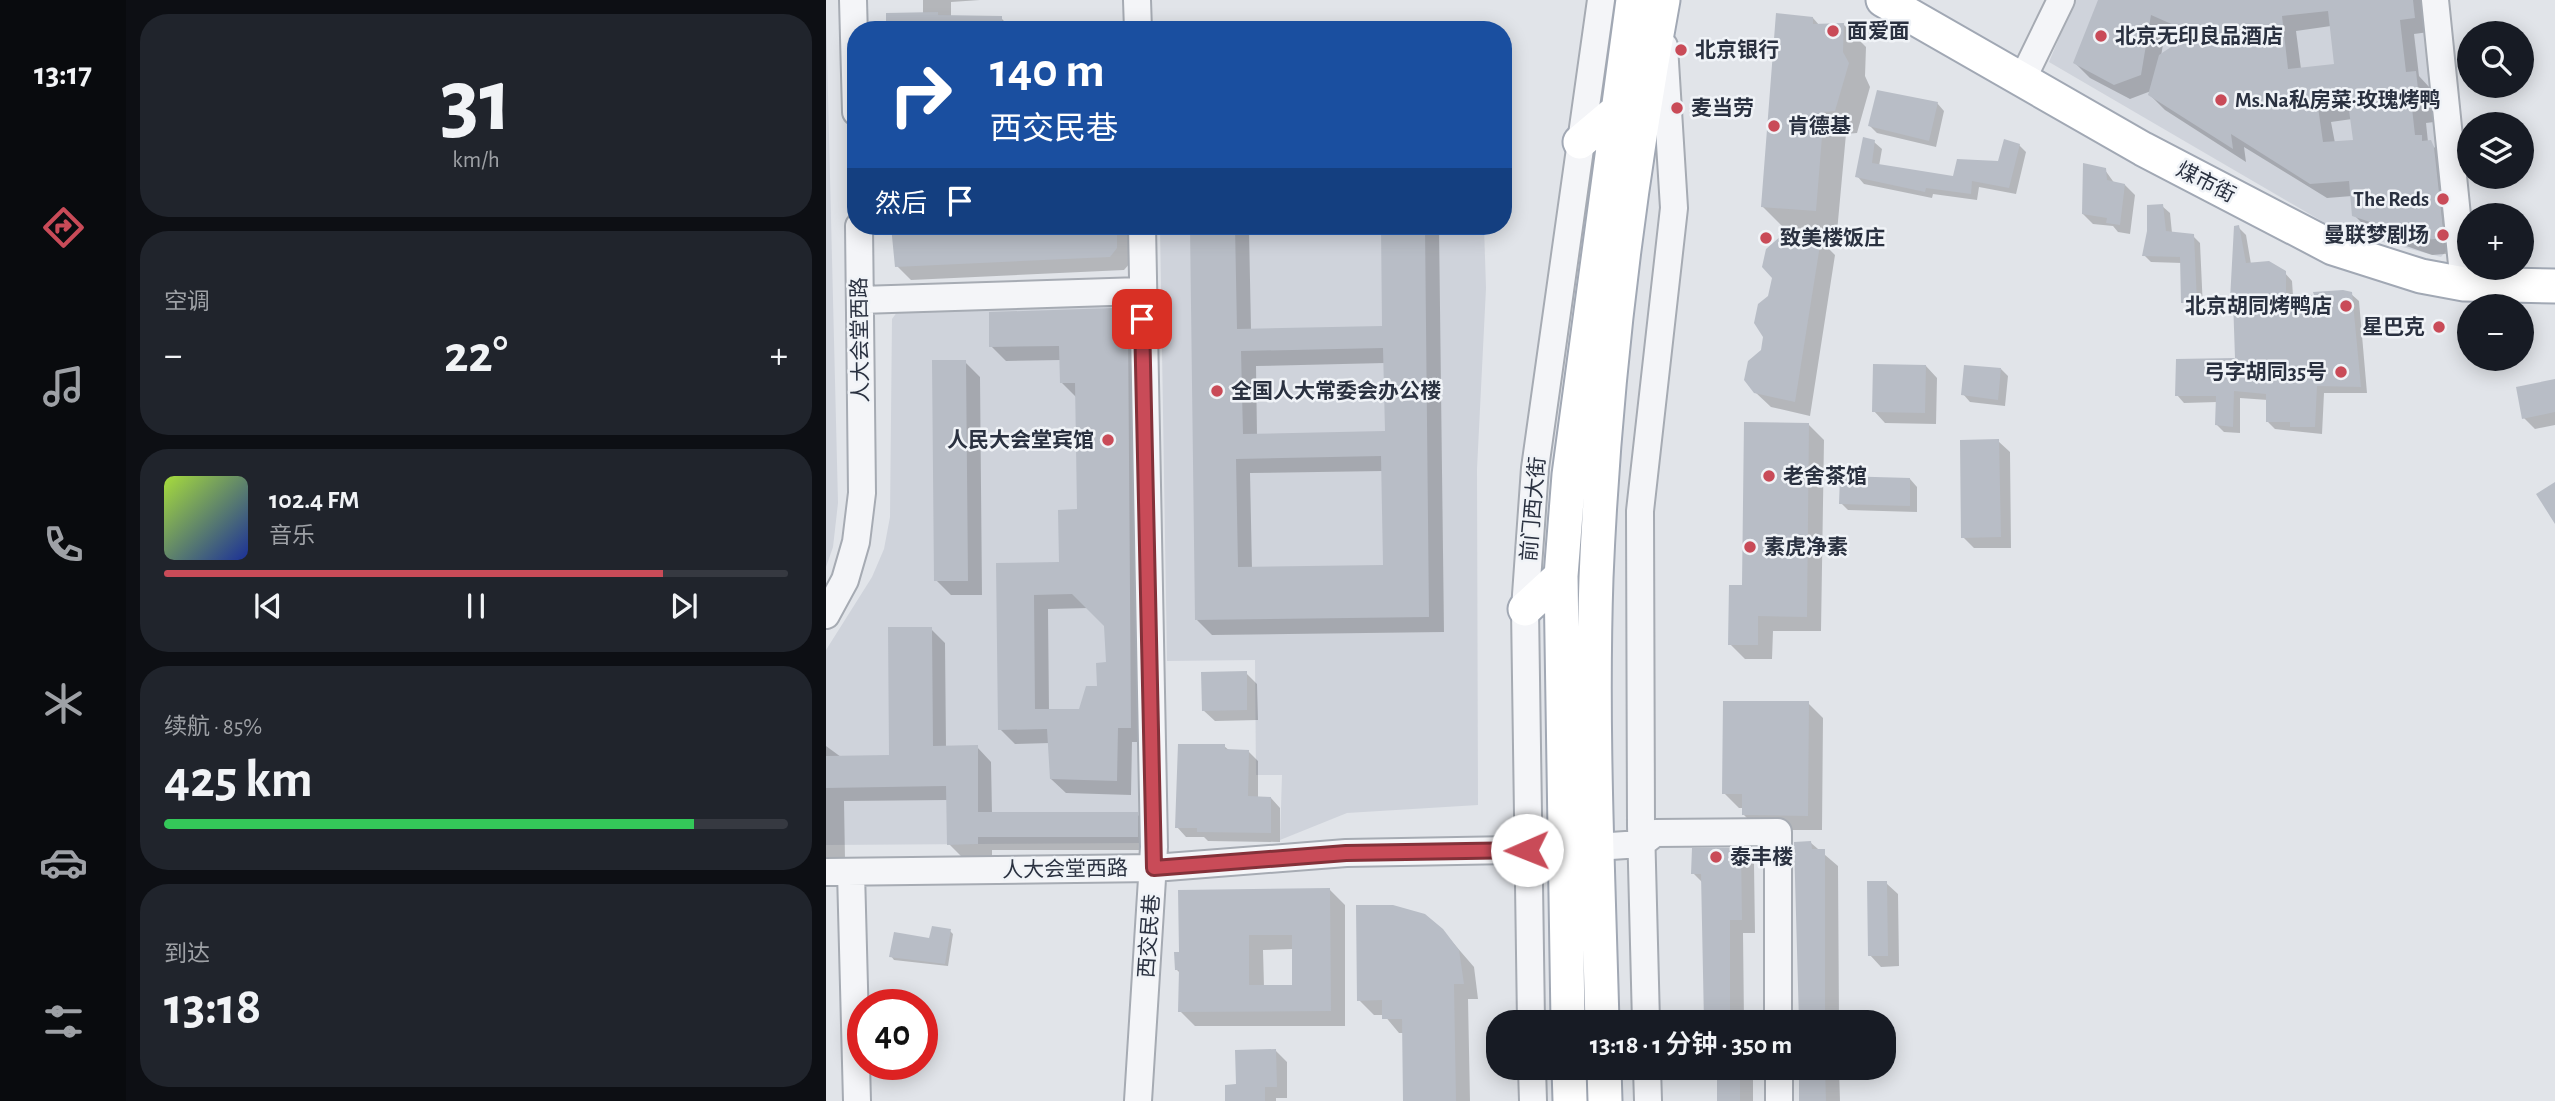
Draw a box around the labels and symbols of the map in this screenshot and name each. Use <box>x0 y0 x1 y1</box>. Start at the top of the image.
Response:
place label: 面爱面 <box>1847 20 1910 42</box>
marker: 面爱面 <box>1825 23 1841 39</box>
place label: 北京无印良品酒店 <box>2115 24 2283 47</box>
marker: 北京无印良品酒店 <box>2093 28 2109 44</box>
place label: 北京银行 <box>1695 38 1779 61</box>
marker: 北京银行 <box>1673 42 1689 58</box>
place label: Ms.Na私房菜·玫瑰烤鸭 <box>2235 88 2441 111</box>
marker: Ms.Na私房菜·玫瑰烤鸭 <box>2213 92 2229 108</box>
place label: 麦当劳 <box>1691 97 1754 119</box>
marker: 麦当劳 <box>1669 100 1685 116</box>
place label: 肯德基 <box>1788 115 1851 137</box>
marker: 肯德基 <box>1766 118 1782 134</box>
street label: 煤市街 <box>2173 158 2239 206</box>
place label: The Reds <box>2353 189 2429 210</box>
marker: The Reds <box>2435 191 2451 207</box>
place label: 曼联梦剧场 <box>2324 224 2429 246</box>
place label: 致美楼饭庄 <box>1780 226 1885 249</box>
marker: 曼联梦剧场 <box>2435 227 2451 243</box>
marker: 致美楼饭庄 <box>1758 230 1774 246</box>
street label: 人大会堂西路 <box>848 277 872 403</box>
pin <box>1112 289 1172 349</box>
place label: 北京胡同烤鸭店 <box>2185 294 2332 317</box>
marker: 北京胡同烤鸭店 <box>2338 298 2354 314</box>
place label: 星巴克 <box>2362 316 2425 338</box>
marker: 星巴克 <box>2431 319 2447 335</box>
place label: 弓字胡同35号 <box>2204 360 2327 383</box>
marker: 弓字胡同35号 <box>2333 364 2349 380</box>
place label: 全国人大常委会办公楼 <box>1231 379 1441 402</box>
marker: 全国人大常委会办公楼 <box>1209 383 1225 399</box>
place label: 人民大会堂宾馆 <box>947 429 1094 451</box>
marker: 人民大会堂宾馆 <box>1100 432 1116 448</box>
street label: 前门西大街 <box>1517 456 1549 562</box>
place label: 老舍茶馆 <box>1783 465 1867 487</box>
marker: 老舍茶馆 <box>1761 468 1777 484</box>
place label: 素虎净素 <box>1764 536 1848 558</box>
marker: 素虎净素 <box>1742 539 1758 555</box>
position arrow <box>1490 813 1564 887</box>
place label: 泰丰楼 <box>1730 846 1793 868</box>
marker: 泰丰楼 <box>1708 849 1724 865</box>
street label: 人大会堂西路 <box>1002 857 1128 881</box>
street label: 西交民巷 <box>1135 893 1163 979</box>
speed limit sign: 40 <box>847 989 938 1080</box>

